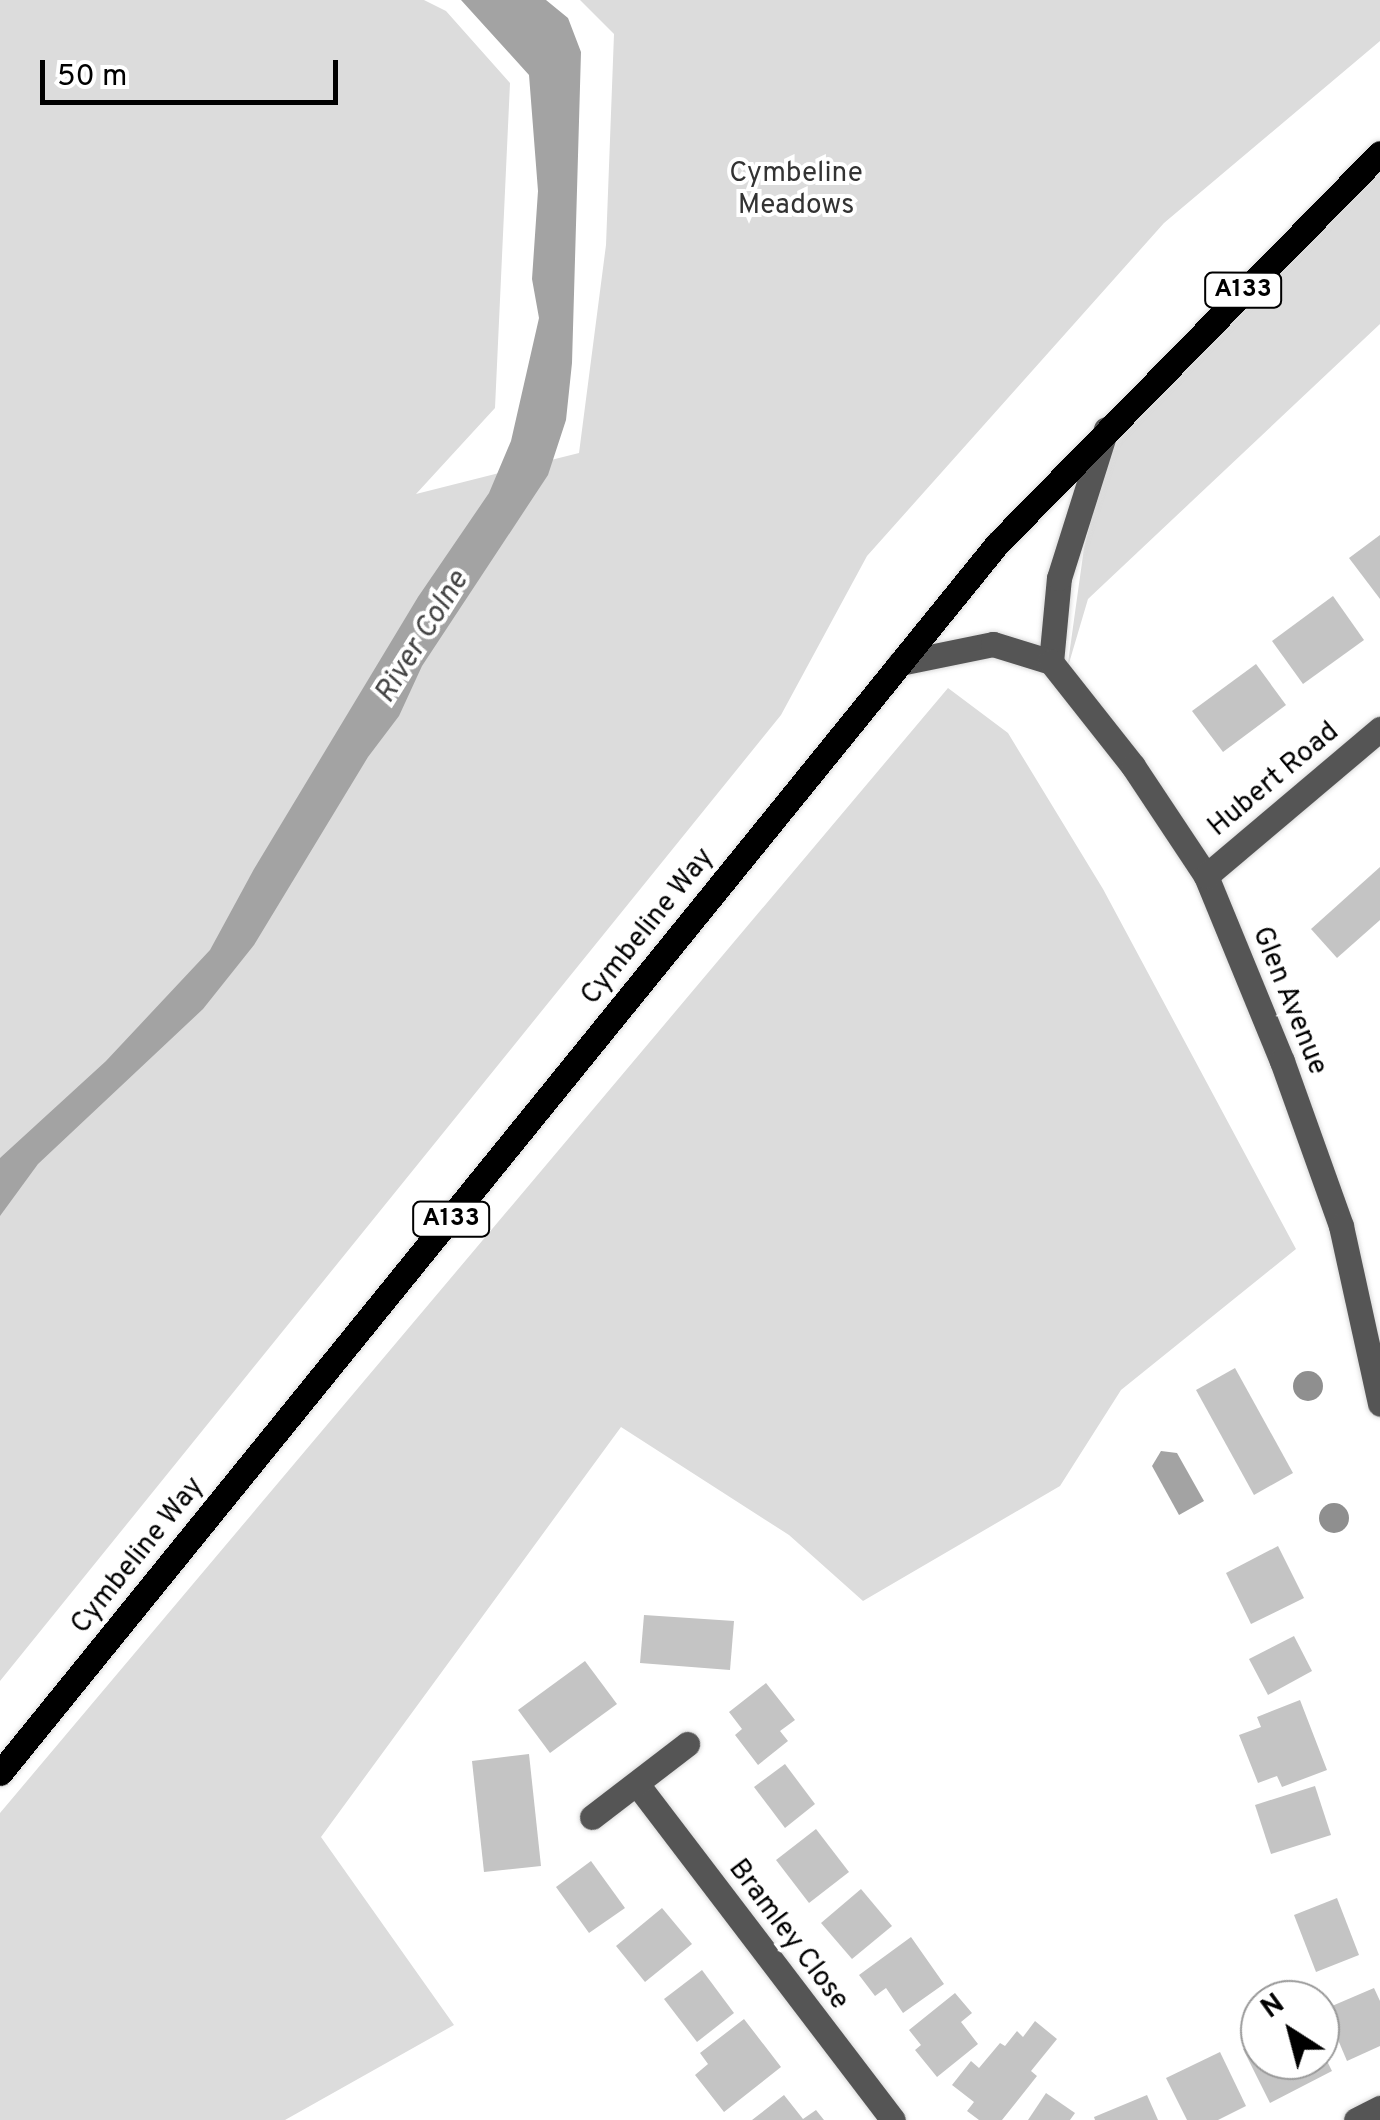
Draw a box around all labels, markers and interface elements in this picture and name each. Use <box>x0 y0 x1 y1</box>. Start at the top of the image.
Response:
scale bar <box>45 40 342 102</box>
text: 50 m <box>57 59 127 96</box>
park label: Cymbeline Meadows <box>729 157 863 223</box>
road number: A133 <box>1203 270 1283 310</box>
water label: River Colne <box>368 565 478 711</box>
street label: Hubert Road <box>1202 716 1346 844</box>
street label: Cymbeline Way <box>574 842 722 1012</box>
street label: Glen Avenue <box>1244 922 1334 1080</box>
road number: A133 <box>411 1199 491 1239</box>
street label: Cymbeline Way <box>64 1471 212 1641</box>
street label: Bramley Close <box>721 1853 855 2017</box>
north arrow <box>1240 1980 1340 2080</box>
text: N <box>1255 1987 1292 2028</box>

